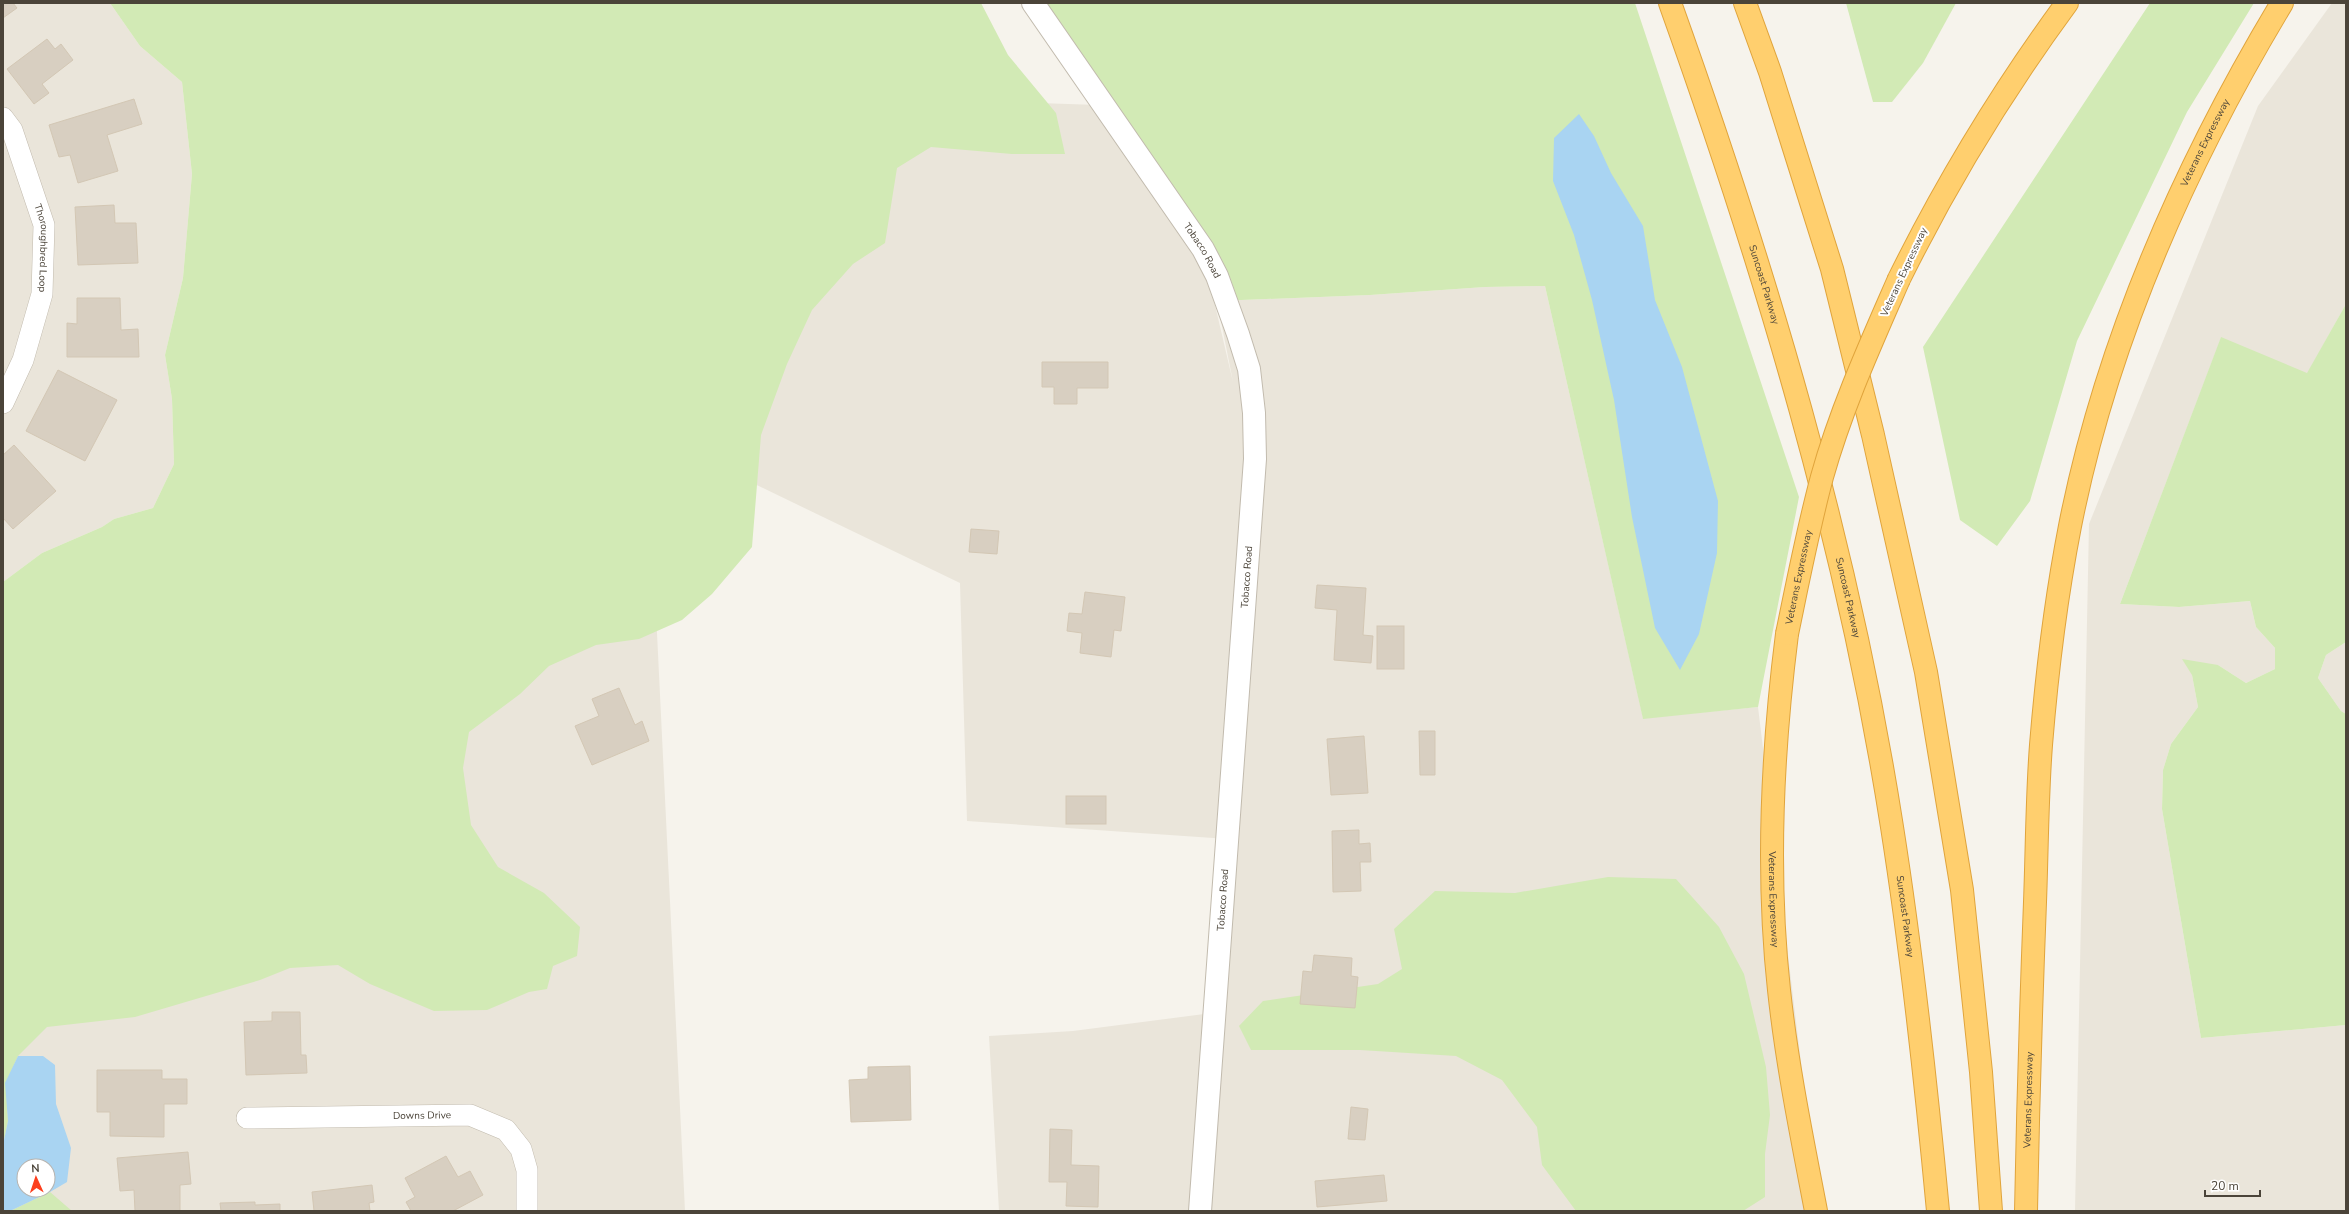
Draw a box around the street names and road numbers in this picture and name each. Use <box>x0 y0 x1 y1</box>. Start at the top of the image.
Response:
street label: Veterans Expressway <box>2177 96 2234 190</box>
street label: Thoroughbred Loop <box>30 202 51 293</box>
street label: Tobacco Road <box>1180 220 1224 281</box>
street label: Veterans Expressway <box>1877 225 1931 319</box>
street label: Suncoast Parkway <box>1745 243 1783 327</box>
street label: Veterans Expressway <box>1782 528 1816 627</box>
street label: Tobacco Road <box>1238 545 1256 609</box>
street label: Suncoast Parkway <box>1832 556 1864 640</box>
street label: Veterans Expressway <box>1765 850 1782 949</box>
street label: Tobacco Road <box>1214 868 1232 932</box>
street label: Suncoast Parkway <box>1892 875 1918 959</box>
street label: Veterans Expressway <box>2020 1051 2037 1149</box>
street label: Downs Drive <box>393 1108 451 1123</box>

